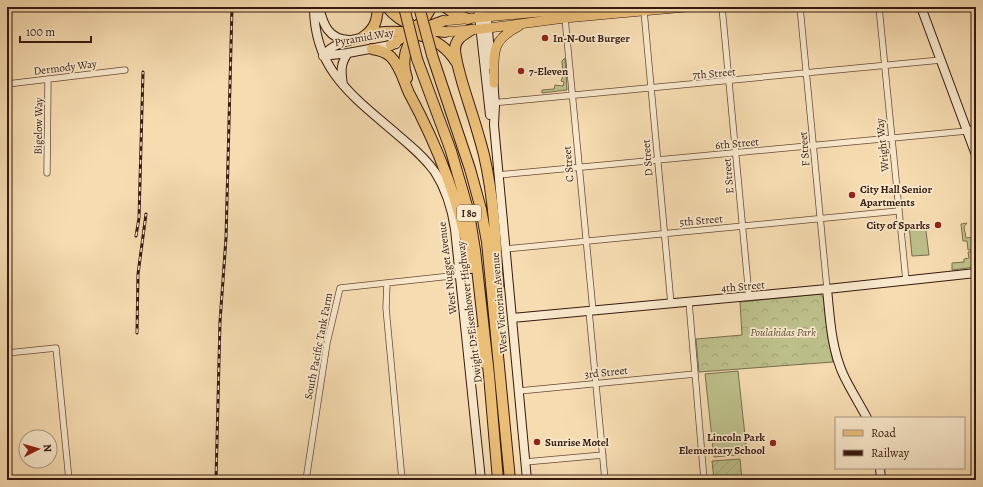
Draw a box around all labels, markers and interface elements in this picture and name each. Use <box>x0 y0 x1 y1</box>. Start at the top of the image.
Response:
scale bar <box>20 18 91 44</box>
text: 100 m <box>26 24 55 40</box>
street label: Pyramid Way <box>333 25 395 50</box>
place label: In-N-Out Burger <box>553 31 630 46</box>
marker: In-N-Out Burger <box>540 33 550 43</box>
street label: Dermody Way <box>33 56 98 79</box>
place label: 7-Eleven <box>529 64 568 79</box>
street label: 7th Street <box>692 64 737 83</box>
marker: 7-Eleven <box>516 66 526 76</box>
street label: Bigelow Way <box>31 97 46 155</box>
street label: Wright Way <box>872 117 893 173</box>
street label: F Street <box>795 131 813 167</box>
street label: 6th Street <box>715 134 760 153</box>
street label: D Street <box>638 139 657 177</box>
street label: C Street <box>559 145 578 183</box>
street label: E Street <box>719 157 738 194</box>
place label: City Hall Senior Apartments <box>859 182 932 210</box>
marker: City Hall Senior Apartments <box>847 190 857 200</box>
road number: I 80 <box>457 205 481 221</box>
street label: 5th Street <box>679 211 724 230</box>
place label: City of Sparks <box>866 218 931 233</box>
marker: City of Sparks <box>933 220 943 230</box>
street label: West Nugget Avenue <box>434 221 461 316</box>
street label: Dwight D. Eisenhower Highway <box>453 240 486 384</box>
street label: West Victorian Avenue <box>488 252 511 355</box>
street label: 4th Street <box>721 277 766 296</box>
street label: South Pacific Tank Farm <box>301 291 336 401</box>
park label: Poulakidas Park <box>750 325 816 340</box>
street label: 3rd Street <box>583 363 629 382</box>
legend <box>835 417 965 469</box>
text: Road <box>871 425 897 441</box>
north arrow <box>18 429 58 469</box>
place label: Lincoln Park Elementary School <box>679 430 765 458</box>
place label: Sunrise Motel <box>545 435 609 450</box>
marker: Sunrise Motel <box>532 437 542 447</box>
marker: Lincoln Park Elementary School <box>768 438 778 448</box>
text: N <box>40 443 55 453</box>
text: Railway <box>871 445 910 461</box>

